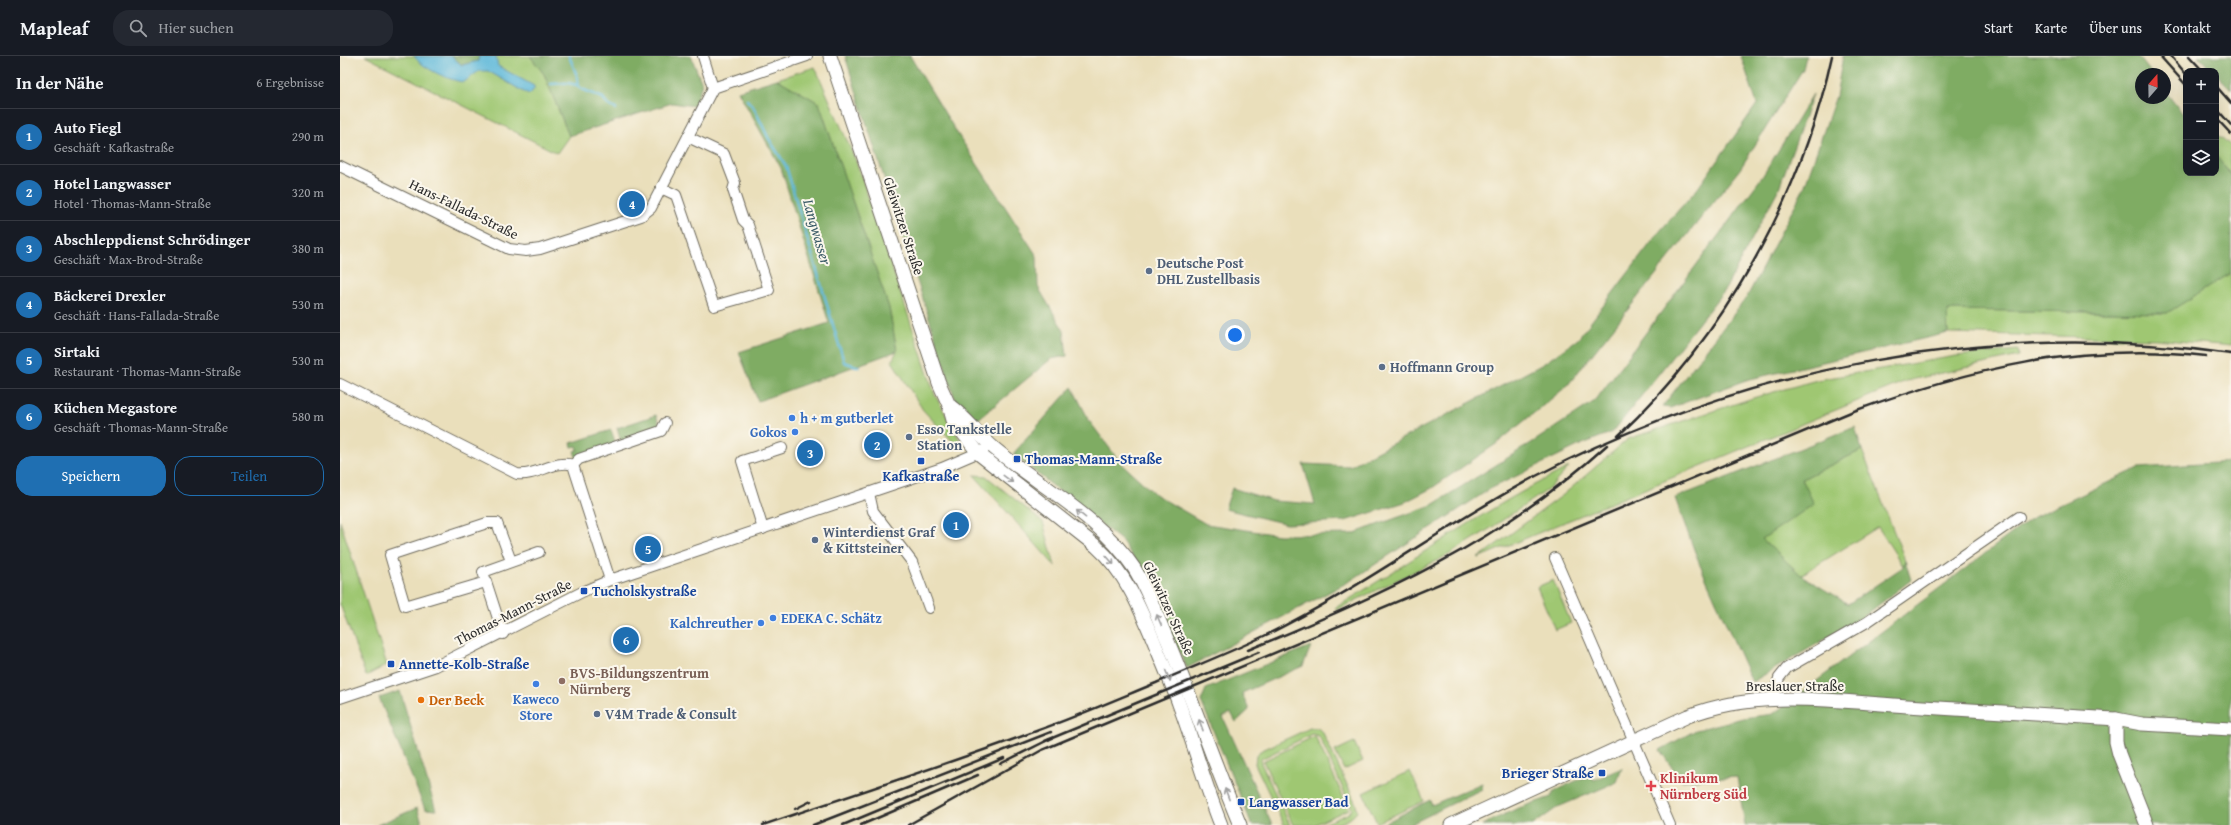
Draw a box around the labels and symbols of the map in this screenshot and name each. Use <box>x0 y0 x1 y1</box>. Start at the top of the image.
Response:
north arrow <box>2135 68 2171 104</box>
street label: Hans-Fallada-Straße <box>406 174 522 244</box>
street label: Gleiwitzer Straße <box>879 174 929 278</box>
pin: 4 <box>619 189 645 219</box>
water label: Langwasser <box>798 196 837 267</box>
place label: Deutsche Post DHL Zustellbasis <box>1157 253 1260 289</box>
marker: Deutsche Post DHL Zustellbasis <box>1144 266 1154 276</box>
your location <box>1225 325 1245 345</box>
place label: Hoffmann Group <box>1390 357 1494 377</box>
marker: Hoffmann Group <box>1377 362 1387 372</box>
place label: h + m gutberlet <box>800 408 894 428</box>
marker: h + m gutberlet <box>787 413 797 423</box>
place label: Esso Tankstelle Station <box>917 419 1012 455</box>
place label: Gokos <box>750 422 787 442</box>
marker: Gokos <box>790 427 800 437</box>
pin: 2 <box>864 430 890 460</box>
marker: Esso Tankstelle Station <box>904 432 914 442</box>
pin: 3 <box>797 438 823 468</box>
place label: Thomas-Mann-Straße <box>1025 449 1162 469</box>
marker: Thomas-Mann-Straße <box>1012 454 1022 464</box>
marker: Kafkastraße <box>916 456 926 466</box>
place label: Kafkastraße <box>883 466 960 486</box>
one-way arrow <box>1003 475 1014 483</box>
pin: 1 <box>943 510 969 540</box>
one-way arrow <box>1075 510 1086 519</box>
place label: Winterdienst Graf & Kittsteiner <box>823 522 937 558</box>
pin: 5 <box>635 534 661 564</box>
marker: Winterdienst Graf & Kittsteiner <box>810 535 820 545</box>
one-way arrow <box>1105 555 1115 565</box>
street label: Gleiwitzer Straße <box>1138 558 1200 659</box>
street label: Thomas-Mann-Straße <box>451 574 575 650</box>
place label: Tucholskystraße <box>592 581 697 601</box>
marker: Tucholskystraße <box>579 586 589 596</box>
place label: EDEKA C. Schätz <box>781 608 882 628</box>
place label: Kalchreuther <box>670 613 754 633</box>
marker: EDEKA C. Schätz <box>768 613 778 623</box>
one-way arrow <box>1154 615 1162 627</box>
marker: Kalchreuther <box>756 618 766 628</box>
pin: 6 <box>613 625 639 655</box>
place label: Annette-Kolb-Straße <box>399 654 529 674</box>
marker: Annette-Kolb-Straße <box>386 659 396 669</box>
place label: BVS-Bildungszentrum Nürnberg <box>570 663 709 699</box>
one-way arrow <box>1164 669 1172 681</box>
marker: BVS-Bildungszentrum Nürnberg <box>557 676 567 686</box>
street label: Breslauer Straße <box>1746 676 1844 696</box>
marker: Kaweco Store <box>531 679 541 689</box>
place label: Kaweco Store <box>513 689 560 725</box>
place label: Der Beck <box>429 690 485 710</box>
marker: Der Beck <box>416 695 426 705</box>
place label: V4M Trade & Consult <box>605 704 737 724</box>
marker: V4M Trade & Consult <box>592 709 602 719</box>
one-way arrow <box>1197 720 1205 732</box>
place label: Brieger Straße <box>1502 763 1594 783</box>
marker: Brieger Straße <box>1597 768 1607 778</box>
place label: Klinikum Nürnberg Süd <box>1660 768 1747 804</box>
marker: Klinikum Nürnberg Süd <box>1645 780 1657 792</box>
one-way arrow <box>1222 788 1230 800</box>
place label: Langwasser Bad <box>1249 792 1348 812</box>
marker: Langwasser Bad <box>1236 797 1246 807</box>

